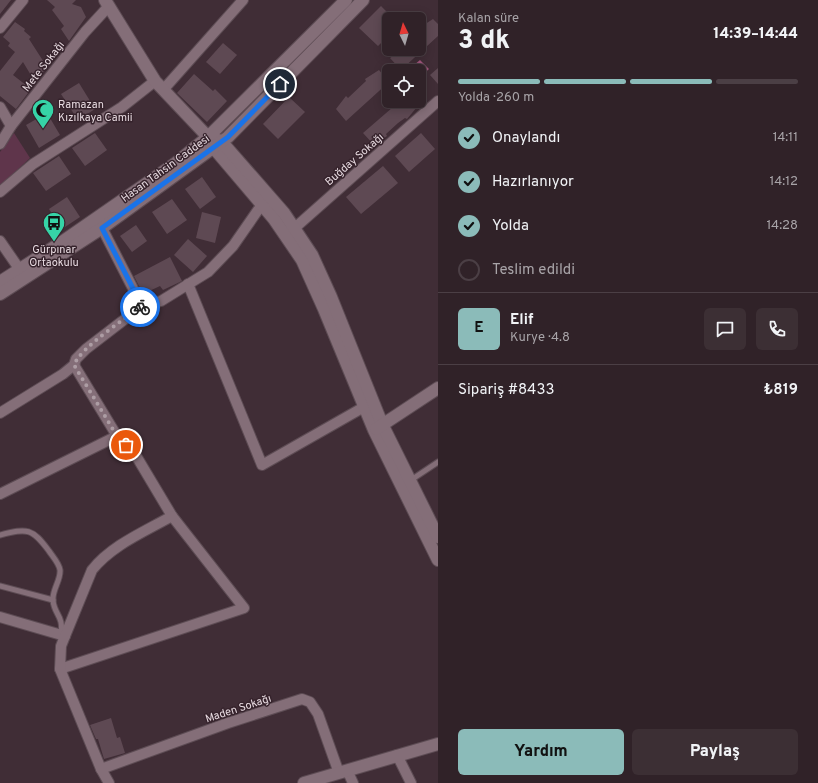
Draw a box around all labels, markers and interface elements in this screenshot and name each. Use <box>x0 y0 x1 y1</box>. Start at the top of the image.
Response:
text: Kalan süre <box>458 11 519 27</box>
north arrow <box>382 12 426 56</box>
map controls <box>382 12 426 108</box>
text: 3 dk <box>458 25 510 58</box>
text: 14:39–14:44 <box>713 25 798 44</box>
street label: Mete Sokağı <box>20 39 68 95</box>
button: locate <box>382 64 426 108</box>
pin <box>263 67 297 101</box>
icon: home <box>269 73 291 95</box>
text: Yolda · 260 m <box>458 90 534 106</box>
mosque icon: Ramazan Kızılkaya Camii <box>30 97 56 130</box>
place label: Ramazan Kızılkaya Camii <box>58 98 133 125</box>
icon: check <box>458 127 480 149</box>
text: Onaylandı <box>492 129 560 148</box>
street label: Buğday Sokağı <box>322 130 387 189</box>
text: 14:11 <box>773 130 798 146</box>
street label: Hasan Tahsin Caddesi <box>119 132 213 206</box>
icon: check <box>458 171 480 193</box>
text: Hazırlanıyor <box>492 173 574 192</box>
text: 14:12 <box>770 174 798 190</box>
bus stop icon: Gürpınar Ortaokulu <box>41 210 67 243</box>
icon: check <box>458 215 480 237</box>
text: Yolda <box>492 217 529 236</box>
text: 14:28 <box>767 218 798 234</box>
place label: Gürpınar Ortaokulu <box>29 243 79 270</box>
text: Teslim edildi <box>492 261 575 280</box>
courier <box>120 287 160 327</box>
icon: bike <box>129 296 151 318</box>
button: chat <box>704 308 746 350</box>
button: phone <box>756 308 798 350</box>
text: Elif <box>510 311 533 330</box>
text: E <box>474 319 484 338</box>
text: Kurye · 4.8 <box>510 330 570 346</box>
text: Sipariş #8433 <box>458 381 554 400</box>
text: ₺819 <box>764 381 798 400</box>
pin <box>109 428 143 462</box>
icon: bag <box>115 434 137 456</box>
street label: Maden Sokağı <box>204 692 273 726</box>
button: Yardım <box>458 729 624 775</box>
button: Paylaş <box>632 729 798 775</box>

